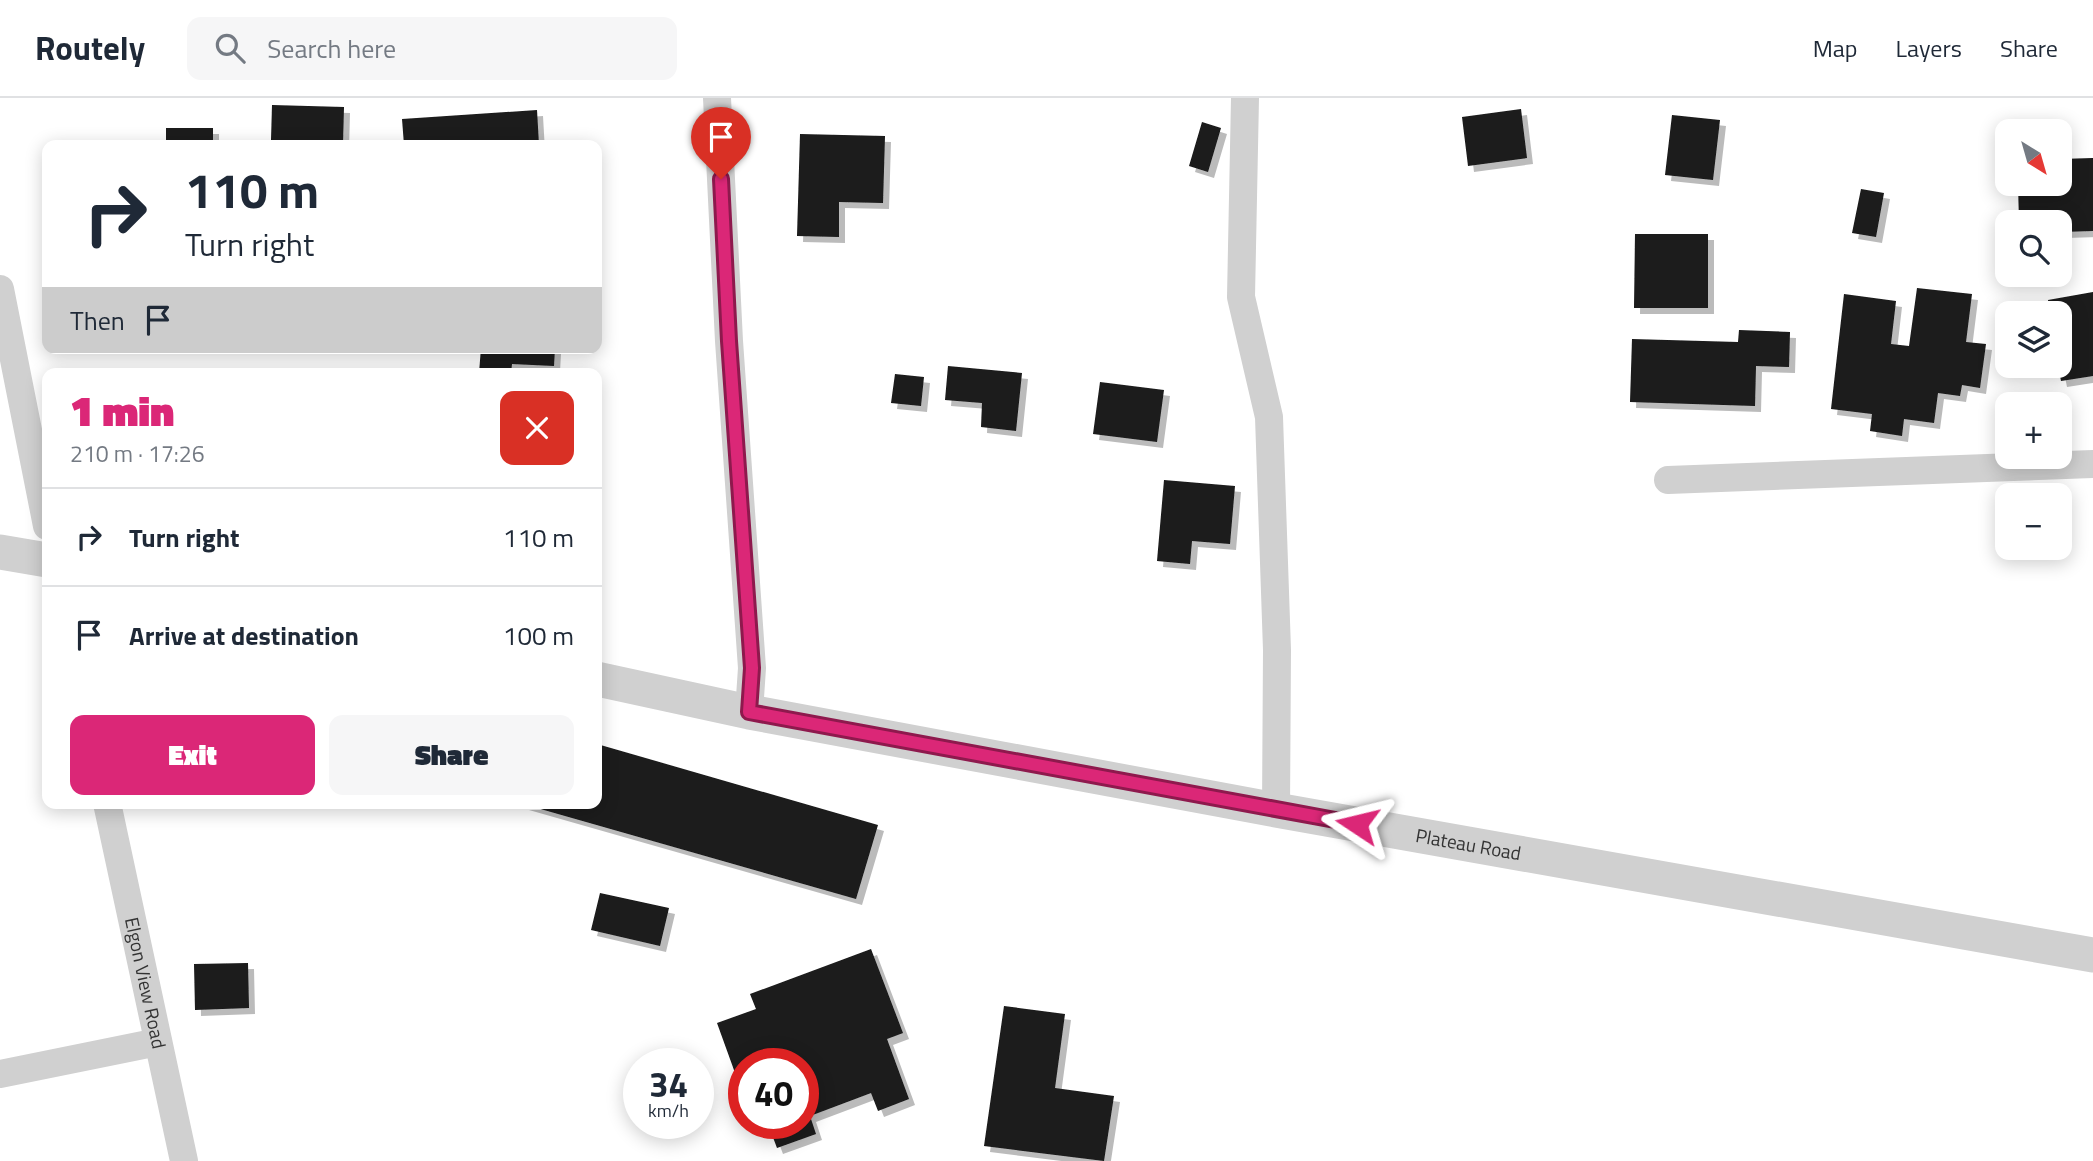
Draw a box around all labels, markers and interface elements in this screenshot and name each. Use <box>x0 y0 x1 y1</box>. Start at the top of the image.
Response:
search box <box>187 17 677 80</box>
text: Routely <box>35 23 145 73</box>
icon: search <box>211 29 249 67</box>
text: Search here <box>267 29 396 68</box>
text: Map <box>1813 30 1858 66</box>
text: Layers <box>1896 30 1962 66</box>
text: Share <box>2000 30 2058 66</box>
pin <box>691 107 751 179</box>
icon: arrive <box>702 118 740 156</box>
north arrow <box>1995 119 2072 196</box>
map controls <box>1995 119 2072 560</box>
text: 110 m <box>185 152 319 227</box>
icon: right <box>70 168 161 259</box>
button: search <box>1995 210 2072 287</box>
text: Turn right <box>185 220 314 268</box>
text: Then <box>70 301 125 340</box>
icon: arrive <box>139 301 177 339</box>
button: layers <box>1995 301 2072 378</box>
text: 1 min <box>70 378 174 442</box>
button: close <box>500 391 574 465</box>
button: + <box>1995 392 2072 469</box>
text: 210 m · 17:26 <box>70 436 205 471</box>
button: − <box>1995 483 2072 560</box>
icon: right <box>70 518 108 556</box>
text: Turn right <box>129 518 240 557</box>
text: 110 m <box>503 518 574 557</box>
icon: arrive <box>70 616 108 654</box>
text: Arrive at destination <box>129 616 359 655</box>
text: 100 m <box>503 616 574 655</box>
button: Exit <box>70 715 315 795</box>
button: Share <box>329 715 574 795</box>
position arrow <box>1320 787 1394 861</box>
street label: Plateau Road <box>1414 820 1523 867</box>
street label: Elgon View Road <box>118 914 174 1051</box>
speed limit sign: 40 <box>728 1048 819 1139</box>
text: 34 <box>649 1057 688 1111</box>
text: km/h <box>648 1097 689 1124</box>

